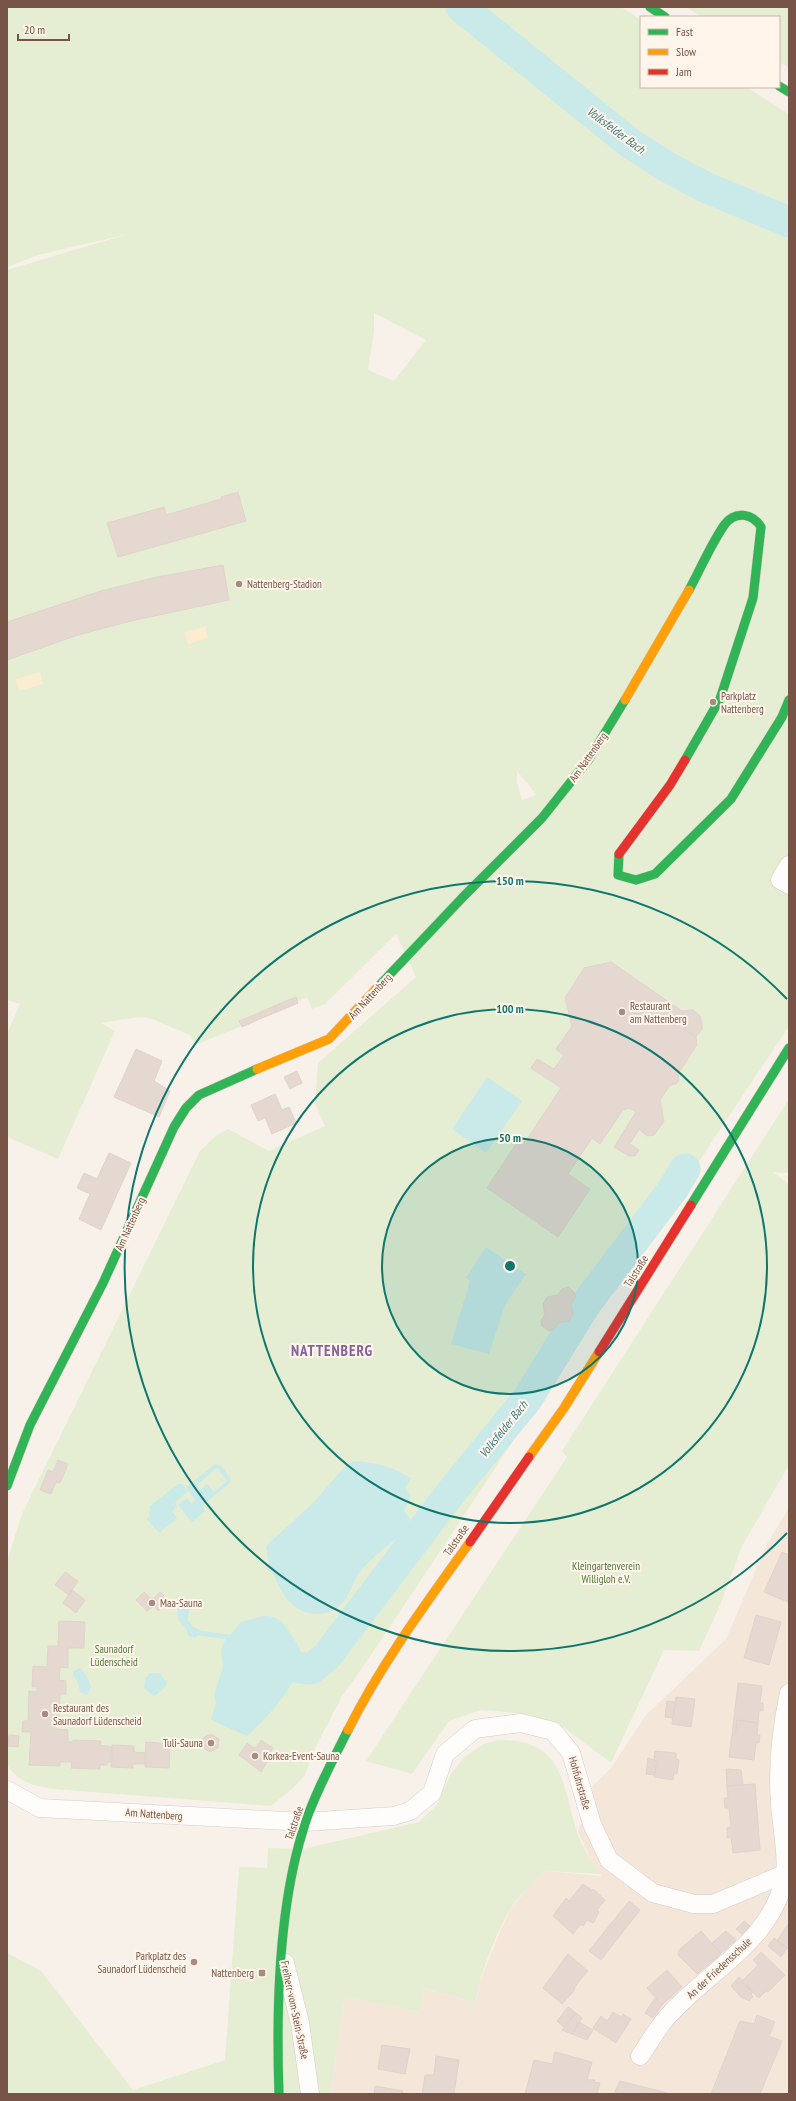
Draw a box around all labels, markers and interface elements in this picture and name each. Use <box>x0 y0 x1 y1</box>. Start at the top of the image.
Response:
scale bar <box>18 16 69 42</box>
legend <box>640 16 780 88</box>
text: 20 m <box>24 22 45 37</box>
text: Fast <box>676 24 694 39</box>
text: Slow <box>676 44 697 59</box>
text: Jam <box>675 64 692 79</box>
water label: Volksfelder Bach <box>584 103 648 157</box>
place label: Nattenberg-Stadion <box>247 577 322 591</box>
marker: Nattenberg-Stadion <box>234 579 244 589</box>
place label: Parkplatz Nattenberg <box>721 689 764 716</box>
marker: Parkplatz Nattenberg <box>708 697 718 707</box>
street label: Am Nattenberg <box>566 729 610 785</box>
text: 150 m <box>496 873 524 888</box>
street label: Am Nattenberg <box>345 970 395 1022</box>
place label: Restaurant am Nattenberg <box>630 999 687 1026</box>
text: 100 m <box>496 1001 524 1016</box>
marker: Restaurant am Nattenberg <box>617 1007 627 1017</box>
text: 50 m <box>499 1130 521 1145</box>
street label: Am Nattenberg <box>112 1195 148 1253</box>
street label: Talstraße <box>621 1252 651 1290</box>
centre of rings <box>503 1259 517 1273</box>
district label: NATTENBERG <box>291 1341 373 1360</box>
water label: Volksfelder Bach <box>476 1397 531 1460</box>
street label: Talstraße <box>440 1521 472 1558</box>
park label: Kleingartenverein Willigloh e.V. <box>572 1559 640 1586</box>
place label: Maa-Sauna <box>160 1596 202 1610</box>
marker: Maa-Sauna <box>147 1598 157 1608</box>
park label: Saunadorf Lüdenscheid <box>90 1642 138 1669</box>
place label: Restaurant des Saunadorf Lüdenscheid <box>53 1701 142 1728</box>
marker: Restaurant des Saunadorf Lüdenscheid <box>40 1709 50 1719</box>
place label: Tuli-Sauna <box>163 1736 203 1750</box>
marker: Tuli-Sauna <box>206 1738 216 1748</box>
place label: Korkea-Event-Sauna <box>263 1749 340 1763</box>
marker: Korkea-Event-Sauna <box>250 1751 260 1761</box>
street label: Hohfuhrstraße <box>566 1755 594 1812</box>
street label: Talstraße <box>282 1804 306 1842</box>
street label: Am Nattenberg <box>125 1805 183 1823</box>
street label: An der Friedensschule <box>684 1934 755 2002</box>
place label: Parkplatz des Saunadorf Lüdenscheid <box>98 1949 186 1976</box>
marker: Parkplatz des Saunadorf Lüdenscheid <box>189 1957 199 1967</box>
street label: Freiherr-vom-Stein-Straße <box>278 1960 312 2061</box>
place label: Nattenberg <box>211 1966 254 1980</box>
marker: Nattenberg <box>257 1968 267 1978</box>

